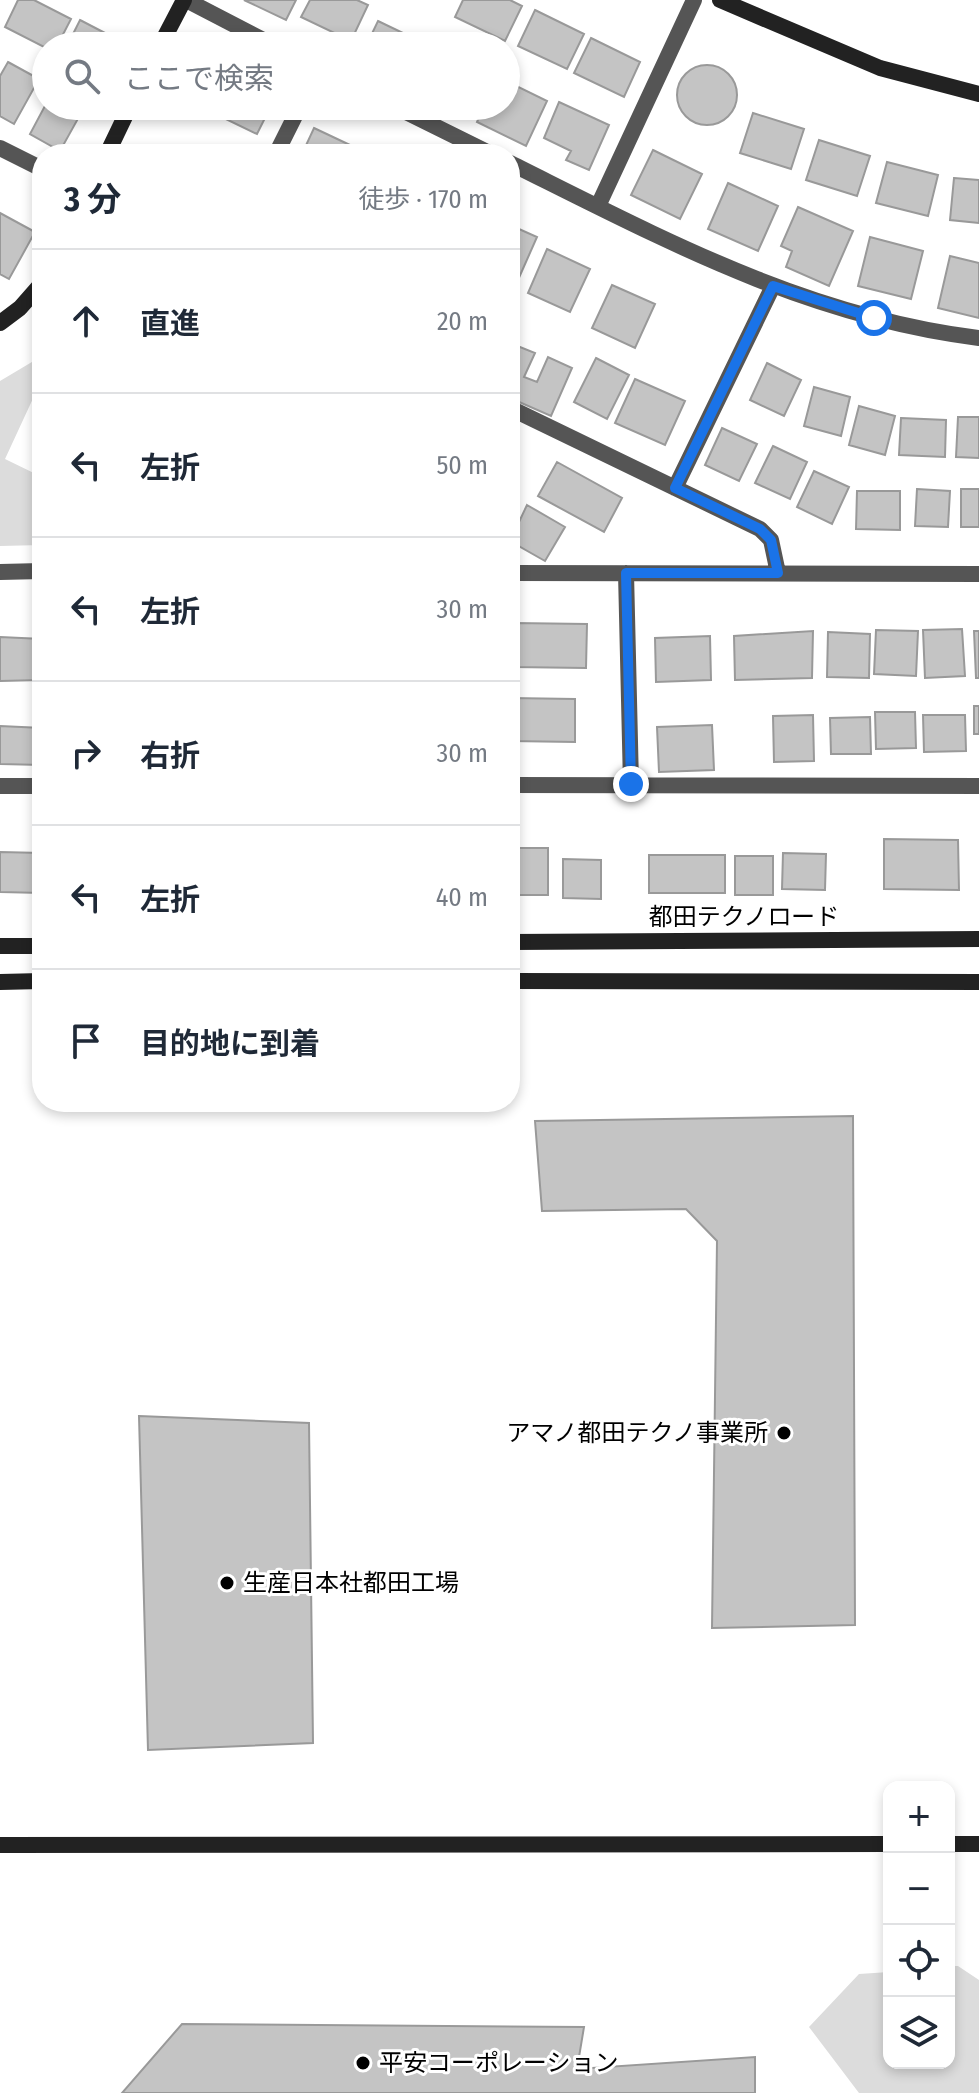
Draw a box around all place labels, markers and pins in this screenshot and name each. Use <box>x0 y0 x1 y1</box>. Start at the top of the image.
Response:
place label: アマノ都田テクノ事業所 <box>506 1419 768 1447</box>
marker: アマノ都田テクノ事業所 <box>775 1424 793 1442</box>
place label: 生産日本社都田工場 <box>243 1569 459 1597</box>
marker: 生産日本社都田工場 <box>218 1574 236 1592</box>
place label: 平安コーポレーション <box>379 2049 619 2077</box>
marker: 平安コーポレーション <box>354 2054 372 2072</box>

